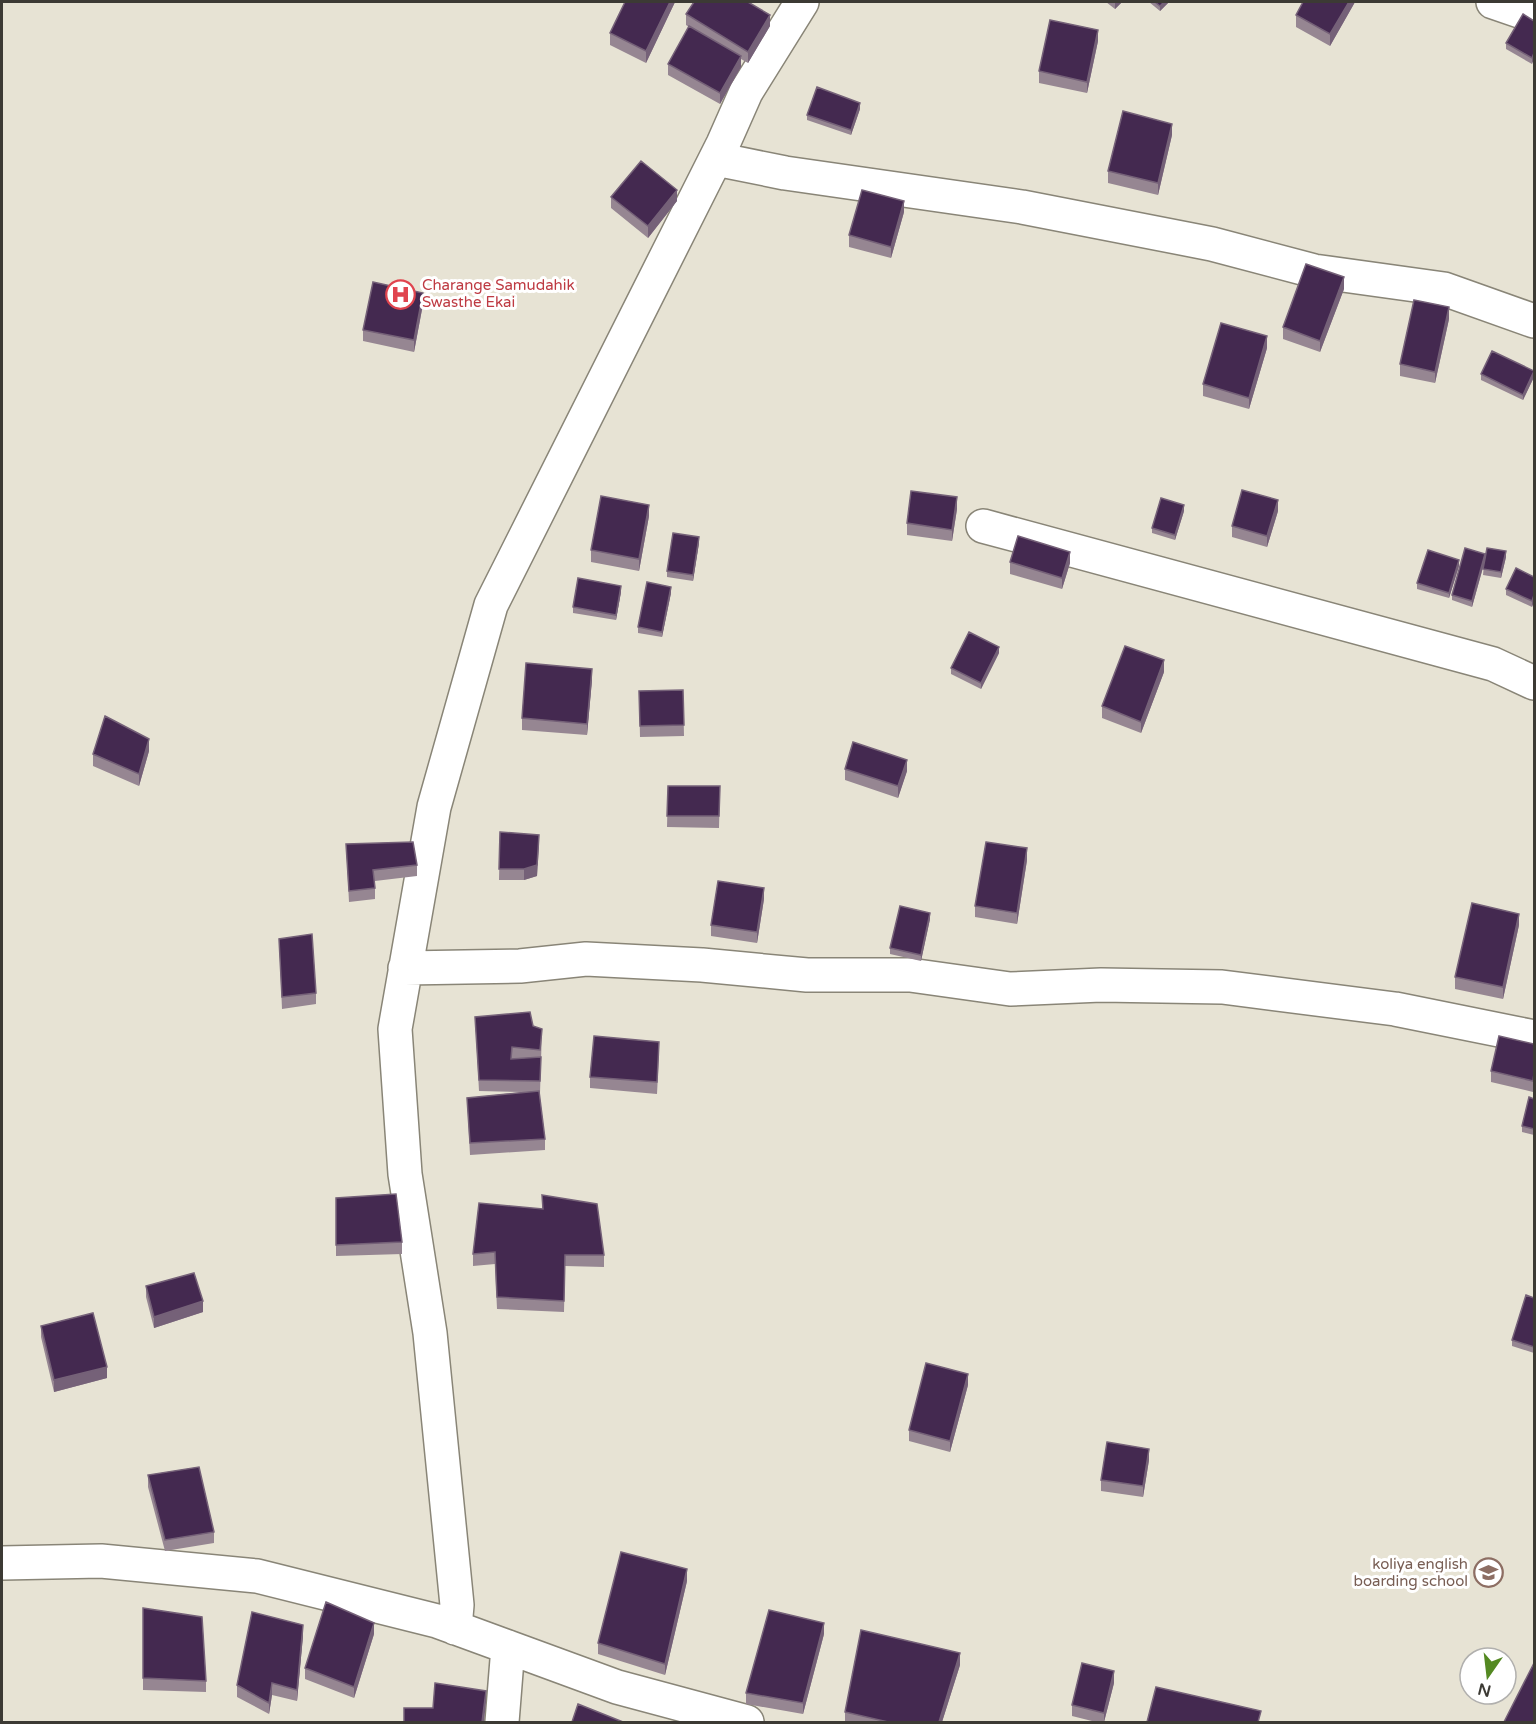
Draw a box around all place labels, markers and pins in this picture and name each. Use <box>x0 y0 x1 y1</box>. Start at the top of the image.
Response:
place label: Charange Samudahik Swasthe Ekai <box>422 276 575 311</box>
hospital icon: Charange Samudahik Swasthe Ekai <box>385 278 417 310</box>
place label: koliya english boarding school <box>1353 1555 1468 1590</box>
school or university icon: koliya english boarding school <box>1473 1557 1505 1589</box>

